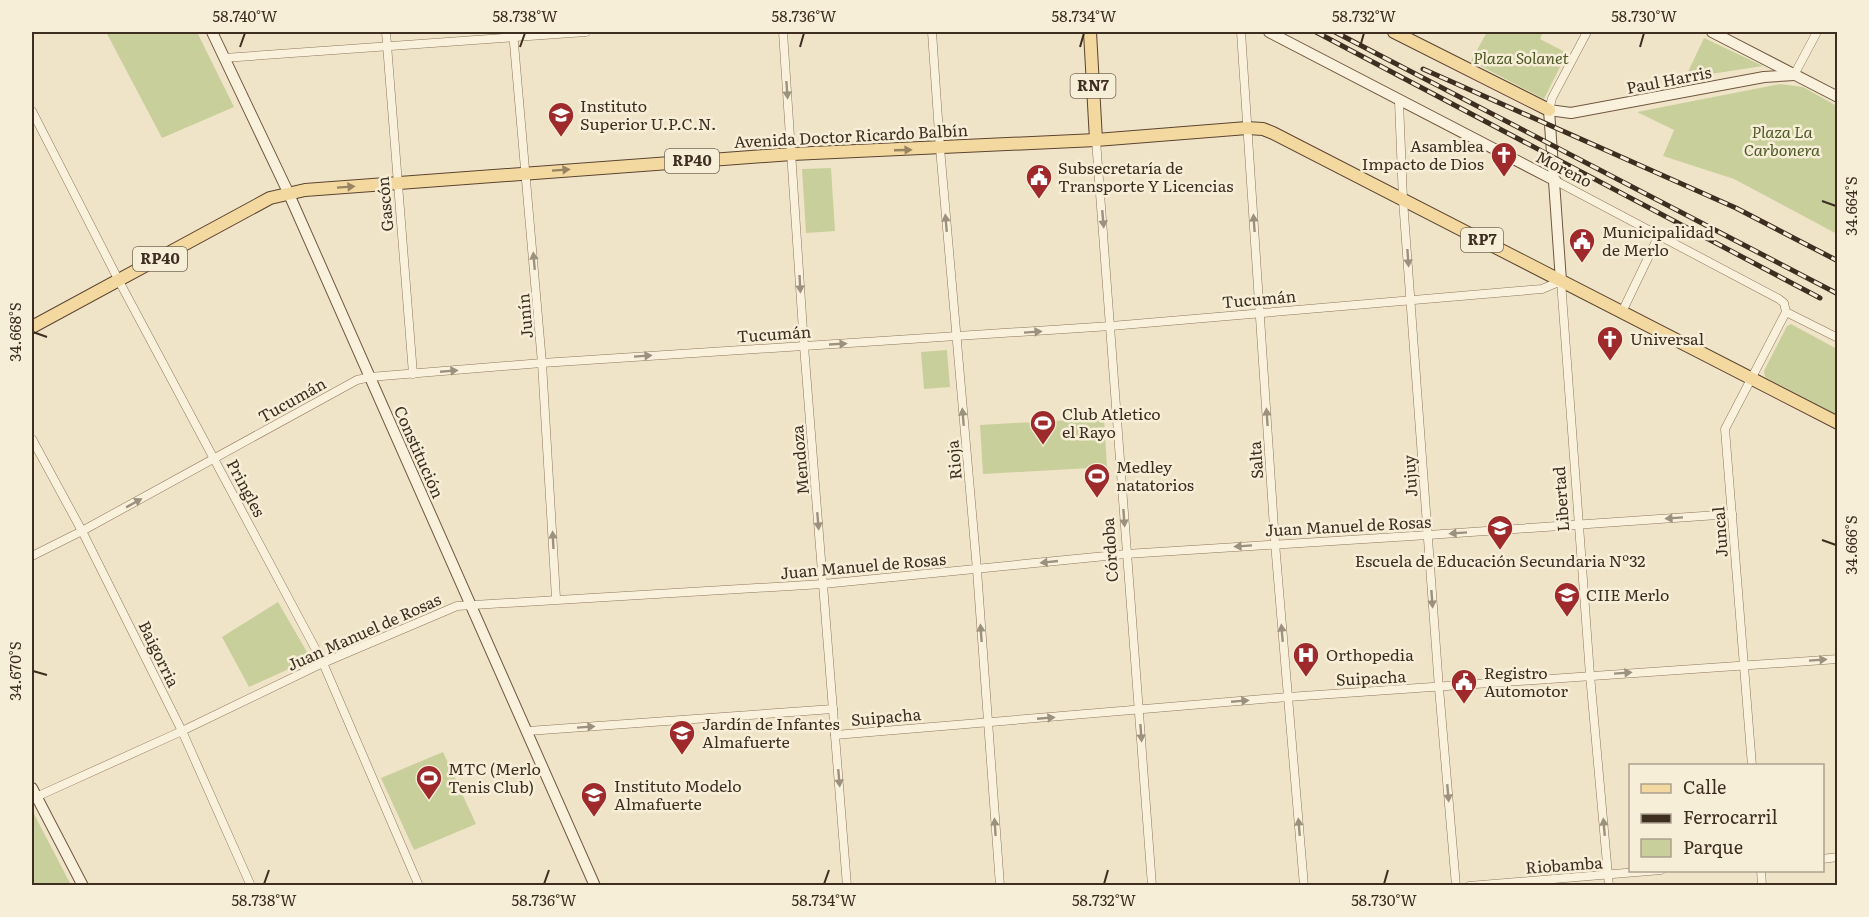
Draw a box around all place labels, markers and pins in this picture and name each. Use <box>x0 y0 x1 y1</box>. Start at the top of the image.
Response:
place label: Instituto Superior U.P.C.N. <box>580 93 716 135</box>
school or university icon: Instituto Superior U.P.C.N. <box>546 100 576 138</box>
place label: Asamblea Impacto de Dios <box>1362 133 1484 175</box>
church icon: Asamblea Impacto de Dios <box>1489 140 1519 178</box>
place label: Subsecretaría de Transporte Y Licencias <box>1058 155 1233 197</box>
public building icon: Subsecretaría de Transporte Y Licencias <box>1024 162 1054 200</box>
place label: Municipalidad de Merlo <box>1602 219 1714 261</box>
public building icon: Municipalidad de Merlo <box>1567 226 1597 264</box>
church icon: Universal <box>1595 324 1625 362</box>
place label: Universal <box>1630 326 1704 350</box>
place label: Club Atletico el Rayo <box>1062 401 1161 443</box>
sports icon: Club Atletico el Rayo <box>1028 408 1058 446</box>
place label: Medley natatorios <box>1116 454 1194 496</box>
sports icon: Medley natatorios <box>1082 461 1112 499</box>
school or university icon: Escuela de Educación Secundaria Nº32 <box>1485 513 1515 551</box>
place label: Escuela de Educación Secundaria Nº32 <box>1355 548 1645 572</box>
school or university icon: CIIE Merlo <box>1552 580 1582 618</box>
place label: CIIE Merlo <box>1586 582 1669 606</box>
hospital icon: Orthopedia <box>1291 640 1321 678</box>
place label: Orthopedia <box>1326 642 1414 666</box>
place label: Registro Automotor <box>1484 660 1569 702</box>
public building icon: Registro Automotor <box>1449 667 1479 705</box>
place label: Jardín de Infantes Almafuerte <box>702 711 840 753</box>
school or university icon: Jardín de Infantes Almafuerte <box>667 718 697 756</box>
place label: MTC (Merlo Tenis Club) <box>448 756 541 798</box>
sports icon: MTC (Merlo Tenis Club) <box>414 763 444 801</box>
place label: Instituto Modelo Almafuerte <box>614 773 742 815</box>
school or university icon: Instituto Modelo Almafuerte <box>579 780 609 818</box>

